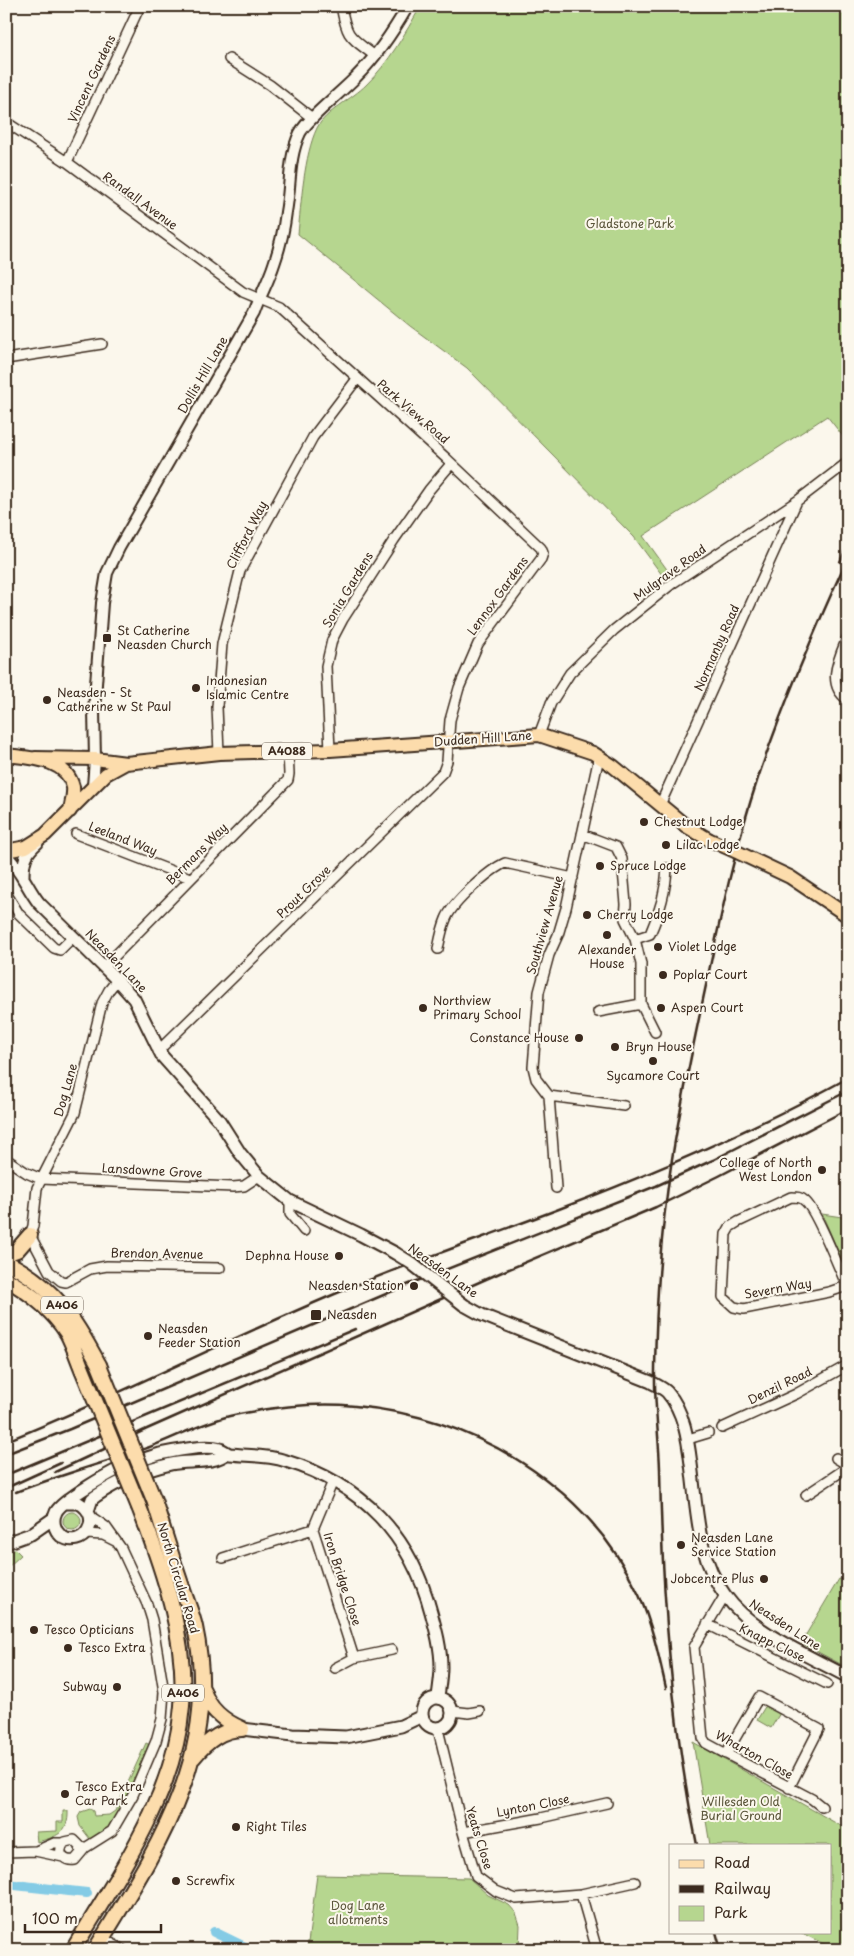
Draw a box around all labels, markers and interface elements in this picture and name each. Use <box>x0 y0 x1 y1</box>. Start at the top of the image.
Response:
street label: Vincent Gardens <box>63 31 120 126</box>
street label: Randall Avenue <box>99 167 182 234</box>
park label: Gladstone Park <box>586 214 674 232</box>
street label: Dollis Hill Lane <box>173 332 232 417</box>
street label: Park View Road <box>374 375 454 448</box>
street label: Clifford Way <box>221 497 271 572</box>
street label: Mulgrave Road <box>629 540 710 605</box>
street label: Sonia Gardens <box>317 548 377 631</box>
street label: Lennox Gardens <box>462 552 532 639</box>
street label: Normanby Road <box>689 601 743 694</box>
place label: St Catherine Neasden Church <box>117 621 212 653</box>
marker: St Catherine Neasden Church <box>101 632 113 644</box>
place label: Indonesian Islamic Centre <box>206 671 289 703</box>
marker: Indonesian Islamic Centre <box>190 682 202 694</box>
place label: Neasden - St Catherine w St Paul <box>57 683 171 715</box>
marker: Neasden - St Catherine w St Paul <box>41 694 53 706</box>
street label: Dudden Hill Lane <box>433 726 533 750</box>
road number: A4088 <box>262 742 312 759</box>
place label: Chestnut Lodge <box>654 812 743 830</box>
marker: Chestnut Lodge <box>638 816 650 828</box>
street label: Leeland Way <box>86 817 160 859</box>
street label: Bermans Way <box>161 818 231 888</box>
place label: Lilac Lodge <box>676 835 739 853</box>
marker: Lilac Lodge <box>660 839 672 851</box>
place label: Spruce Lodge <box>610 856 686 874</box>
marker: Spruce Lodge <box>594 860 606 872</box>
street label: Prout Grove <box>272 861 334 922</box>
street label: Southview Avenue <box>521 873 567 976</box>
place label: Cherry Lodge <box>597 905 673 923</box>
marker: Cherry Lodge <box>581 909 593 921</box>
street label: Neasden Lane <box>82 924 152 996</box>
marker: Alexander House <box>601 929 613 941</box>
place label: Violet Lodge <box>668 937 737 955</box>
place label: Alexander House <box>578 940 637 972</box>
marker: Violet Lodge <box>652 941 664 953</box>
place label: Poplar Court <box>673 965 747 983</box>
marker: Poplar Court <box>657 969 669 981</box>
place label: Northview Primary School <box>433 991 521 1023</box>
place label: Aspen Court <box>671 998 744 1016</box>
marker: Northview Primary School <box>417 1002 429 1014</box>
marker: Aspen Court <box>655 1002 667 1014</box>
place label: Constance House <box>470 1028 569 1046</box>
marker: Constance House <box>573 1032 585 1044</box>
place label: Bryn House <box>625 1037 693 1055</box>
marker: Bryn House <box>609 1041 621 1053</box>
marker: Sycamore Court <box>647 1055 659 1067</box>
street label: Dog Lane <box>49 1061 81 1119</box>
place label: Sycamore Court <box>606 1066 700 1084</box>
place label: College of North West London <box>719 1153 812 1185</box>
street label: Lansdowne Grove <box>101 1158 203 1182</box>
marker: College of North West London <box>816 1164 828 1176</box>
street label: Neasden Lane <box>405 1239 483 1302</box>
street label: Brendon Avenue <box>111 1243 204 1263</box>
place label: Dephna House <box>245 1246 329 1264</box>
marker: Dephna House <box>333 1250 345 1262</box>
street label: Severn Way <box>743 1273 813 1303</box>
place label: Neasden Station <box>308 1276 404 1294</box>
marker: Neasden Station <box>408 1280 420 1292</box>
road number: A406 <box>41 1296 83 1314</box>
place label: Neasden <box>327 1305 377 1323</box>
marker: Neasden <box>309 1308 323 1322</box>
place label: Neasden Feeder Station <box>158 1319 241 1351</box>
marker: Neasden Feeder Station <box>142 1330 154 1342</box>
street label: Denzil Road <box>744 1362 815 1408</box>
street label: North Circular Road <box>153 1520 204 1636</box>
place label: Neasden Lane Service Station <box>691 1528 776 1560</box>
street label: Iron Bridge Close <box>319 1530 367 1628</box>
marker: Neasden Lane Service Station <box>675 1539 687 1551</box>
place label: Jobcentre Plus <box>670 1569 755 1587</box>
marker: Jobcentre Plus <box>758 1573 770 1585</box>
street label: Neasden Lane <box>746 1594 825 1654</box>
street label: Knapp Close <box>736 1618 808 1666</box>
place label: Tesco Opticians <box>44 1620 135 1638</box>
marker: Tesco Opticians <box>28 1624 40 1636</box>
place label: Tesco Extra <box>78 1638 146 1656</box>
marker: Tesco Extra <box>62 1642 74 1654</box>
place label: Subway <box>62 1677 107 1695</box>
marker: Subway <box>111 1681 123 1693</box>
road number: A406 <box>162 1685 204 1702</box>
street label: Wharton Close <box>712 1725 797 1783</box>
place label: Tesco Extra Car Park <box>75 1777 143 1809</box>
marker: Tesco Extra Car Park <box>59 1788 71 1800</box>
street label: Lynton Close <box>495 1789 571 1821</box>
park label: Willesden Old Burial Ground <box>700 1792 782 1824</box>
street label: Yeats Close <box>462 1804 498 1871</box>
place label: Right Tiles <box>246 1817 307 1835</box>
marker: Right Tiles <box>230 1821 242 1833</box>
legend <box>669 1844 832 1934</box>
text: Road <box>714 1850 750 1873</box>
place label: Screwfix <box>186 1871 235 1889</box>
marker: Screwfix <box>170 1875 182 1887</box>
text: Railway <box>714 1876 771 1899</box>
park label: Dog Lane allotments <box>328 1896 388 1928</box>
text: Park <box>714 1900 748 1923</box>
scale bar <box>25 1901 161 1933</box>
text: 100 m <box>32 1906 78 1929</box>

